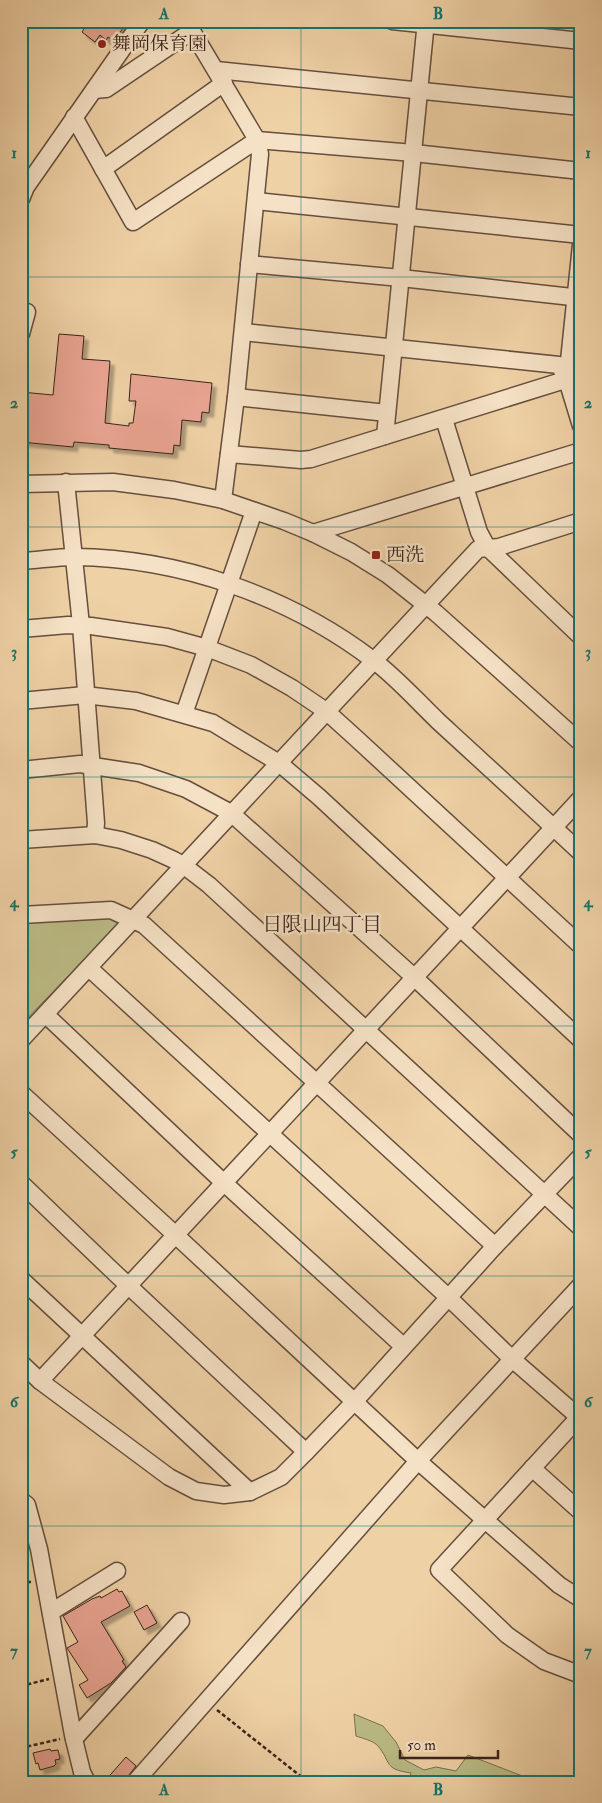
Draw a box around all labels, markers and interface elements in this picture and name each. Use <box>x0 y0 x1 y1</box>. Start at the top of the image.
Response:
text: A <box>158 4 170 24</box>
text: B <box>433 4 443 24</box>
place label: 舞岡保育園 <box>112 32 207 56</box>
marker: 舞岡保育園 <box>96 38 108 50</box>
text: 1 <box>11 143 17 163</box>
text: 1 <box>585 143 591 163</box>
text: 2 <box>10 393 18 413</box>
text: 2 <box>584 393 592 413</box>
place label: 西洗 <box>386 543 424 567</box>
marker: 西洗 <box>370 549 382 561</box>
text: 3 <box>11 642 17 662</box>
text: 3 <box>585 642 591 662</box>
text: 4 <box>9 892 20 912</box>
text: 4 <box>583 892 594 912</box>
district label: 日限山四丁目 <box>262 912 382 937</box>
text: 5 <box>10 1142 18 1162</box>
text: 5 <box>584 1142 592 1162</box>
text: 6 <box>10 1392 20 1412</box>
text: 6 <box>584 1392 594 1412</box>
text: 7 <box>10 1641 18 1661</box>
text: 7 <box>584 1641 592 1661</box>
scale bar <box>400 1728 497 1760</box>
text: 50 m <box>407 1736 436 1755</box>
text: A <box>158 1780 170 1800</box>
text: B <box>433 1780 443 1800</box>

